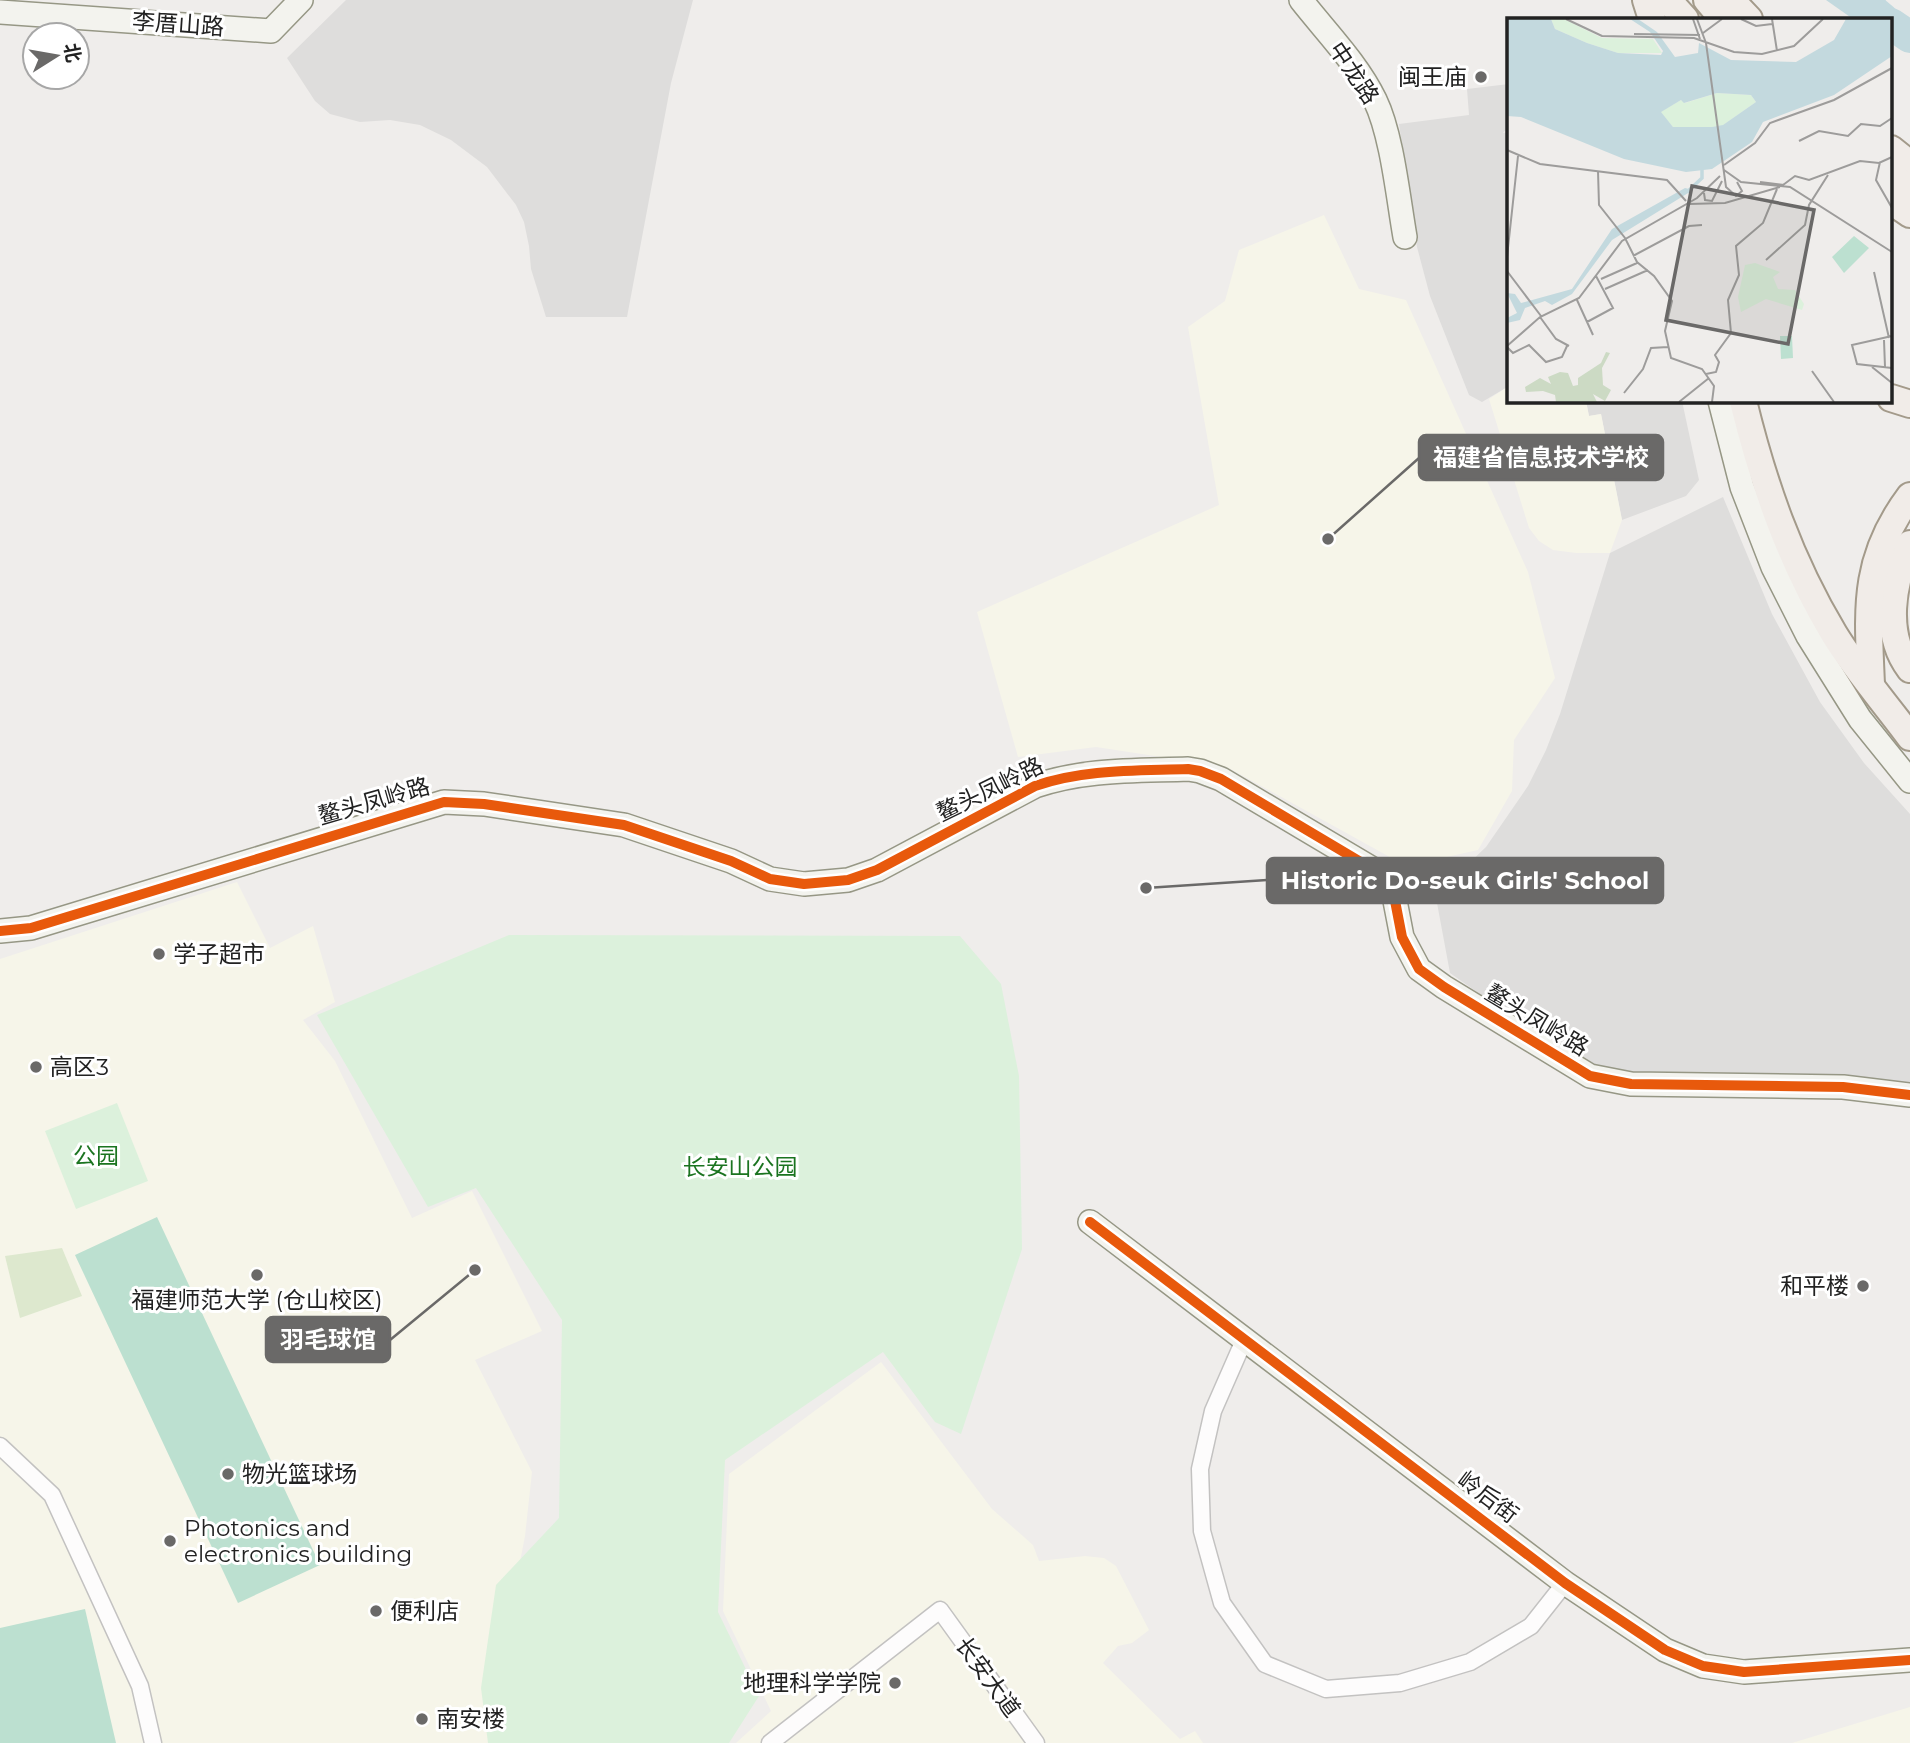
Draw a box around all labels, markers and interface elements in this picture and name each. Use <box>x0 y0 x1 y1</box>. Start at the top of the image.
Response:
street label: 李厝山路 <box>131 7 225 41</box>
inset map <box>1507 18 1892 402</box>
north arrow <box>21 21 91 91</box>
street label: 中龙路 <box>1323 37 1385 109</box>
text: 北 <box>59 41 85 64</box>
place label: 闽王庙 <box>1398 63 1467 91</box>
marker: 闽王庙 <box>1473 69 1489 85</box>
callout: 福建省信息技术学校 <box>1419 435 1663 480</box>
text: 福建省信息技术学校 <box>1433 443 1649 472</box>
street label: 鳌头凤岭路 <box>932 751 1048 827</box>
street label: 鳌头凤岭路 <box>315 772 433 830</box>
callout: Historic Do-seuk Girls' School <box>1267 858 1663 903</box>
text: Historic Do-seuk Girls' School <box>1281 866 1649 895</box>
place label: 学子超市 <box>173 940 265 968</box>
marker: 学子超市 <box>151 946 167 962</box>
street label: 鳌头凤岭路 <box>1481 978 1593 1062</box>
place label: 高区3 <box>50 1053 109 1081</box>
marker: 高区3 <box>28 1059 44 1075</box>
park label: 公园 <box>73 1142 119 1170</box>
park label: 长安山公园 <box>683 1153 798 1181</box>
marker: 福建师范大学 (仓山校区) <box>249 1267 265 1283</box>
place label: 和平楼 <box>1780 1272 1849 1300</box>
marker: 和平楼 <box>1855 1278 1871 1294</box>
place label: 福建师范大学 (仓山校区) <box>131 1286 383 1314</box>
callout: 羽毛球馆 <box>266 1317 390 1362</box>
text: 羽毛球馆 <box>280 1325 376 1354</box>
place label: 物光篮球场 <box>242 1460 357 1488</box>
street label: 岭后街 <box>1452 1465 1524 1529</box>
marker: 物光篮球场 <box>220 1466 236 1482</box>
place label: Photonics and electronics building <box>184 1514 412 1568</box>
marker: Photonics and electronics building <box>162 1533 178 1549</box>
place label: 便利店 <box>390 1597 459 1625</box>
marker: 便利店 <box>368 1603 384 1619</box>
street label: 长安大道 <box>950 1632 1026 1722</box>
place label: 地理科学学院 <box>743 1669 881 1697</box>
marker: 地理科学学院 <box>887 1675 903 1691</box>
place label: 南安楼 <box>436 1705 505 1733</box>
marker: 南安楼 <box>414 1711 430 1727</box>

